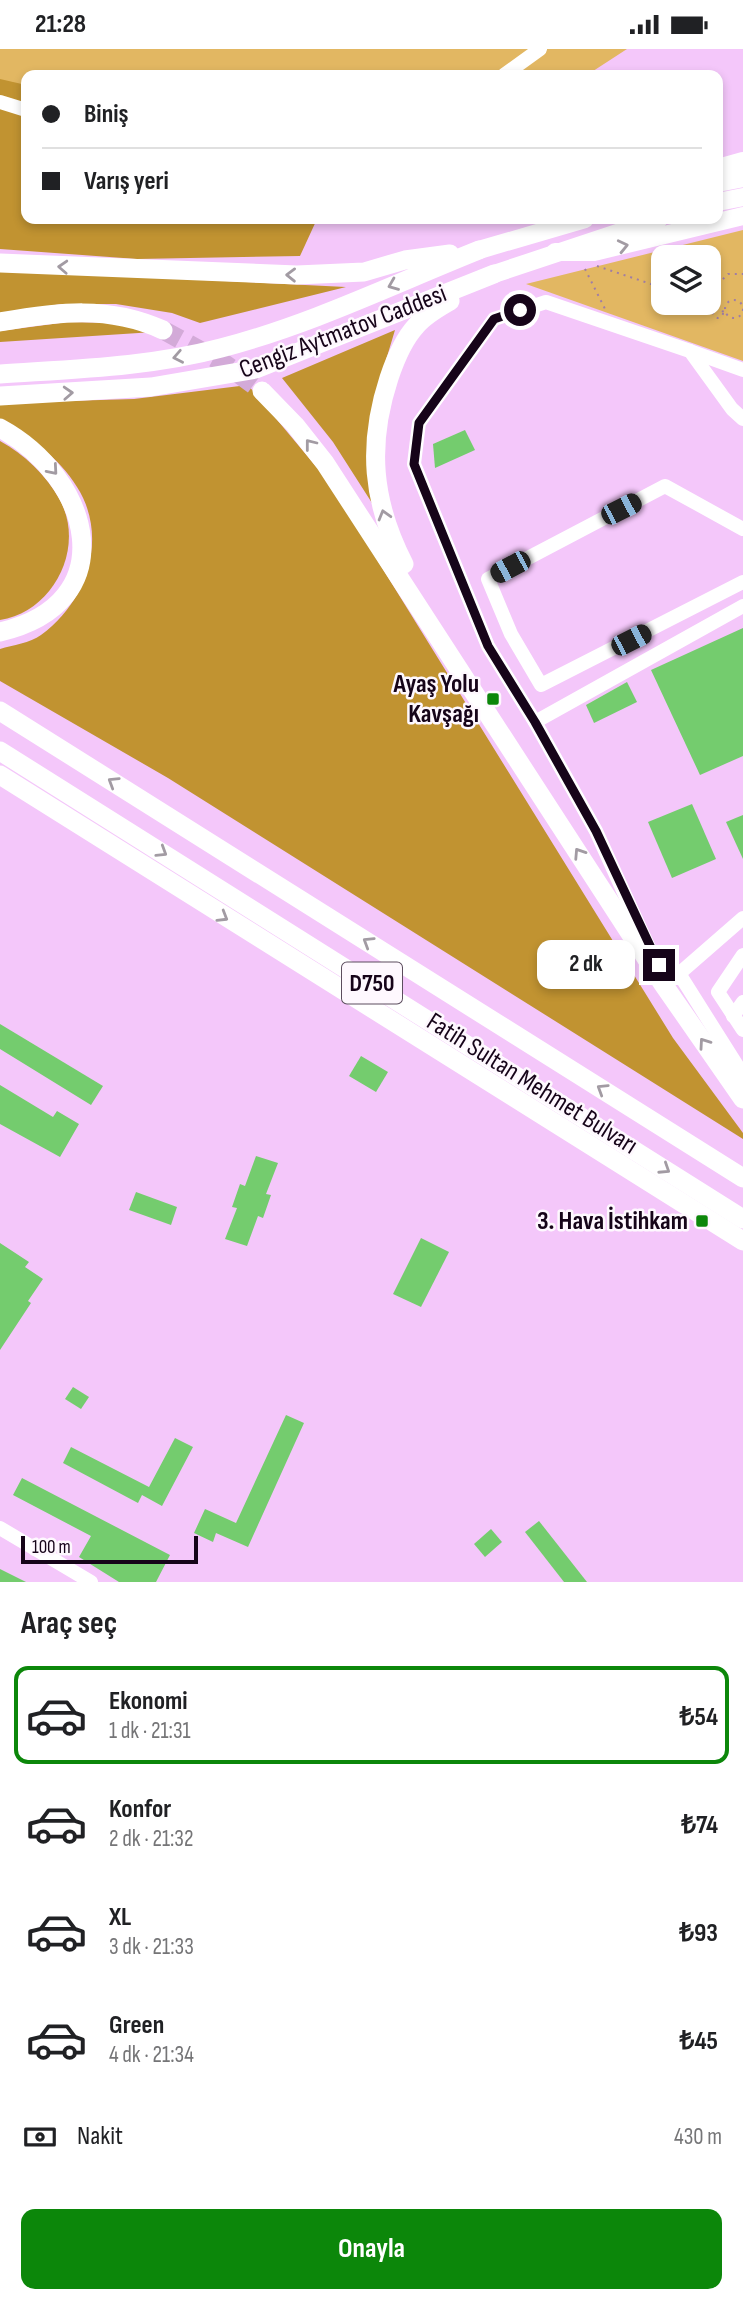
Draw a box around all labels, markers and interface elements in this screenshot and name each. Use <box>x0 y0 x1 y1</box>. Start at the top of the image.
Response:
text: 21:28 <box>35 9 86 40</box>
text: Biniş <box>84 99 128 130</box>
text: Varış yeri <box>84 166 169 197</box>
one-way arrow <box>617 239 629 254</box>
map controls <box>651 245 721 315</box>
button: layers <box>651 245 721 315</box>
one-way arrow <box>58 260 69 275</box>
one-way arrow <box>285 267 296 283</box>
one-way arrow <box>388 276 400 290</box>
street label: Cengiz Aytmatov Caddesi <box>235 278 451 386</box>
route start <box>504 294 536 326</box>
one-way arrow <box>172 349 184 364</box>
one-way arrow <box>63 386 74 401</box>
one-way arrow <box>306 440 319 452</box>
one-way arrow <box>45 462 57 475</box>
car <box>598 490 645 528</box>
one-way arrow <box>377 510 392 522</box>
car <box>487 548 534 586</box>
car <box>608 621 655 659</box>
place label: Ayaş Yolu Kavşağı <box>393 669 479 730</box>
marker: Ayaş Yolu Kavşağı <box>485 691 501 707</box>
one-way arrow <box>108 778 121 791</box>
one-way arrow <box>154 844 167 857</box>
one-way arrow <box>574 848 587 861</box>
one-way arrow <box>215 908 228 921</box>
one-way arrow <box>363 938 376 951</box>
callout: 2 dk <box>536 941 634 989</box>
route end <box>643 949 675 981</box>
text: 2 dk <box>569 950 603 978</box>
road number: D750 <box>342 963 402 1003</box>
street label: Fatih Sultan Mehmet Bulvarı <box>421 1007 643 1161</box>
one-way arrow <box>700 1038 712 1051</box>
one-way arrow <box>597 1085 610 1098</box>
one-way arrow <box>658 1160 671 1173</box>
place label: 3. Hava İstihkam <box>537 1206 688 1237</box>
marker: 3. Hava İstihkam <box>694 1213 710 1229</box>
scale bar <box>21 1533 198 1565</box>
text: 100 m <box>32 1536 71 1559</box>
text: Araç seç <box>21 1604 117 1643</box>
icon: car <box>25 1684 88 1747</box>
text: Ekonomi <box>109 1686 188 1717</box>
text: ₺54 <box>680 1702 718 1733</box>
text: 1 dk · 21:31 <box>109 1717 191 1745</box>
icon: car <box>25 1792 88 1855</box>
text: Konfor <box>109 1794 171 1825</box>
text: ₺74 <box>681 1810 718 1841</box>
text: 2 dk · 21:32 <box>109 1825 193 1853</box>
icon: car <box>25 1900 88 1963</box>
text: XL <box>109 1902 131 1933</box>
text: ₺93 <box>679 1918 718 1949</box>
text: 3 dk · 21:33 <box>109 1933 194 1961</box>
icon: car <box>25 2008 88 2071</box>
text: Green <box>109 2010 164 2041</box>
text: ₺45 <box>680 2026 718 2057</box>
text: 4 dk · 21:34 <box>109 2041 194 2069</box>
icon: cash <box>21 2118 59 2156</box>
text: Nakit <box>77 2121 123 2152</box>
text: 430 m <box>674 2123 722 2151</box>
button: Onayla <box>21 2209 722 2289</box>

